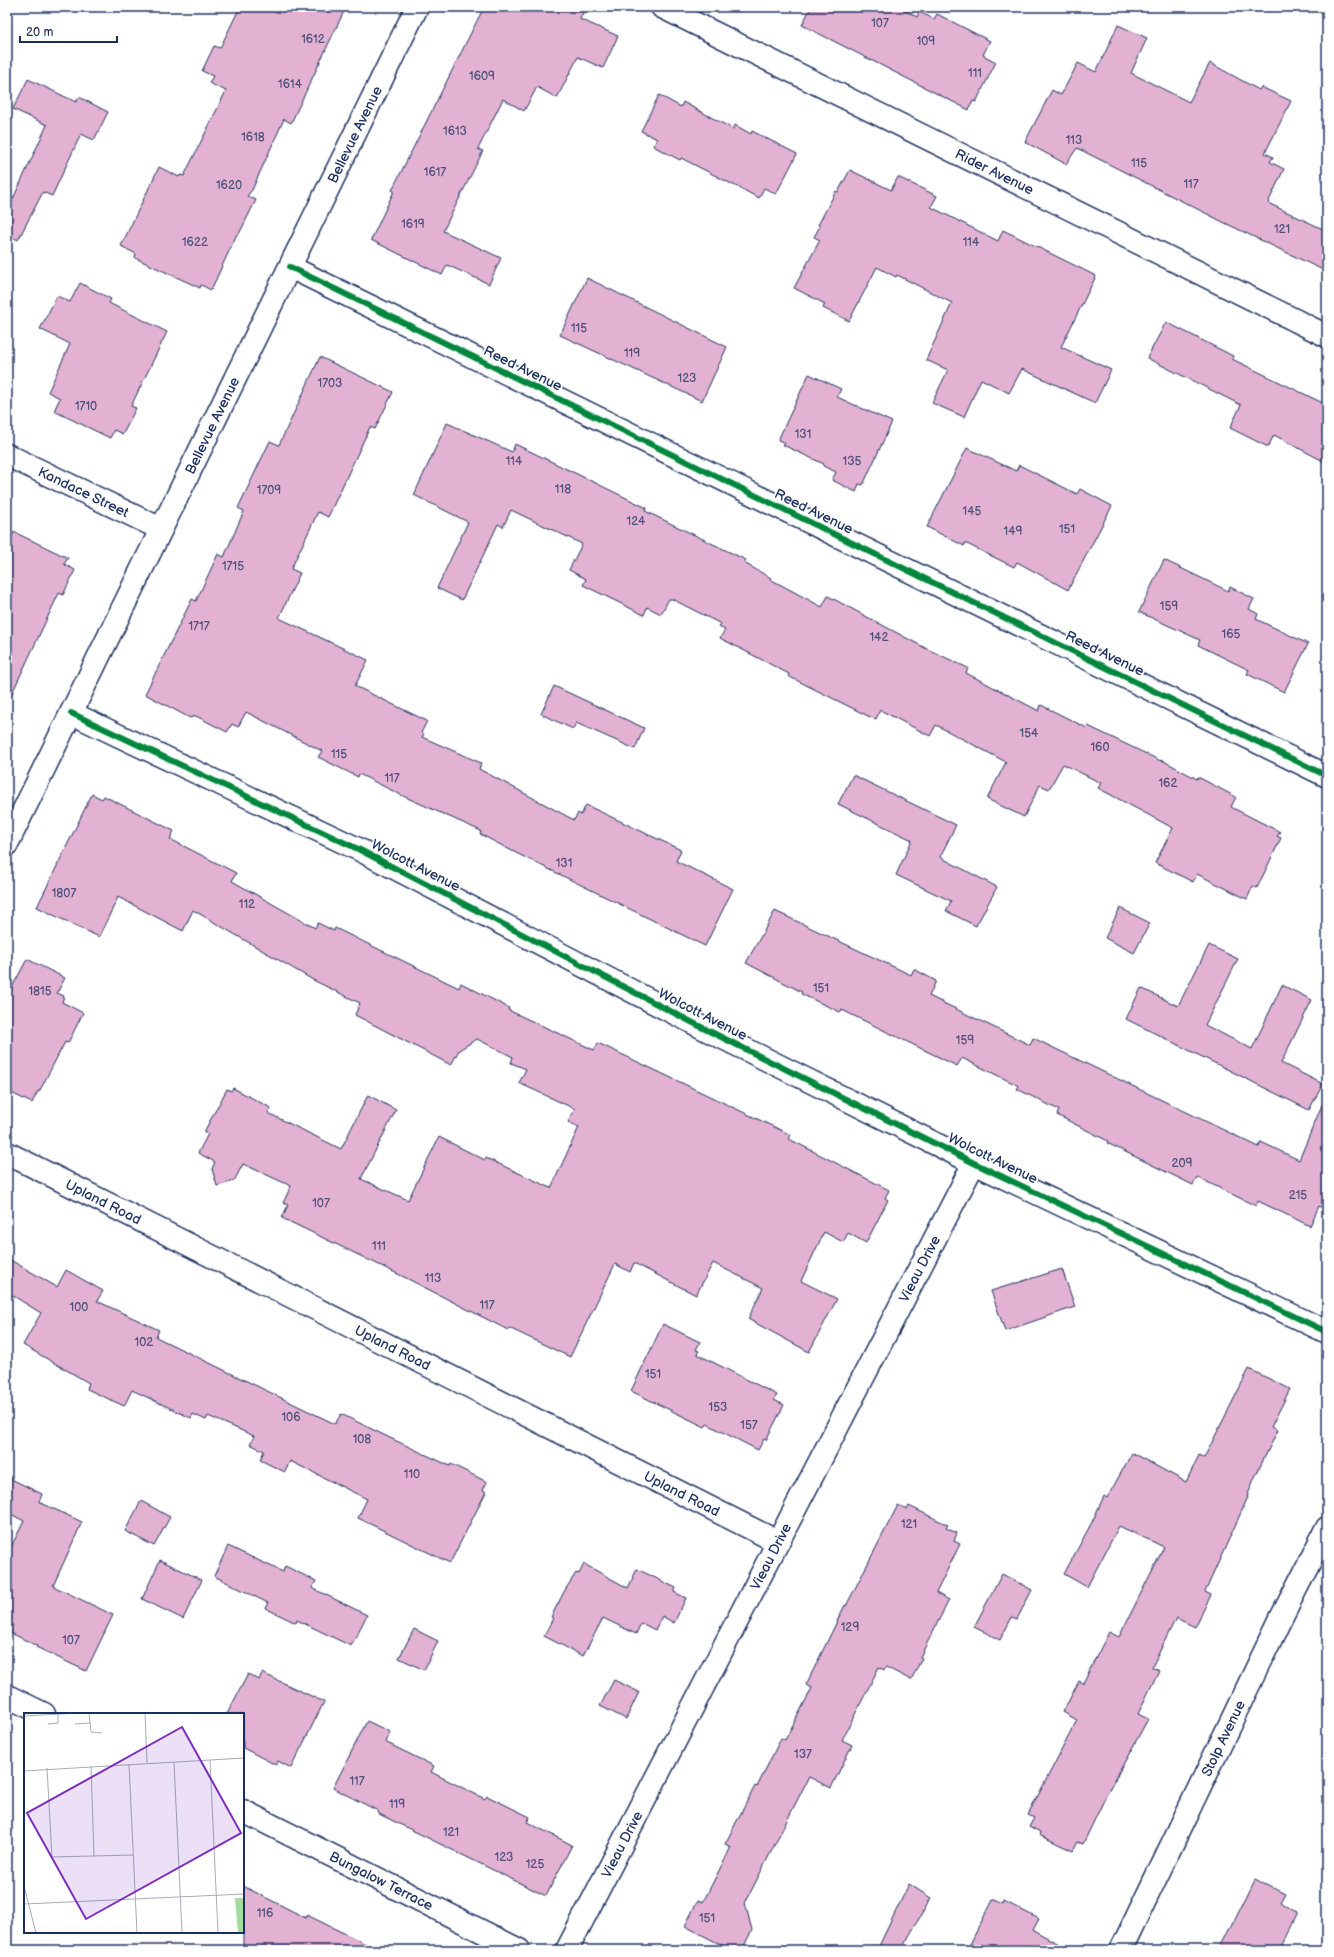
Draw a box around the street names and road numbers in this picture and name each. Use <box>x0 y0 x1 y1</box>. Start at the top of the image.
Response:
street label: Bellevue Avenue <box>324 83 386 186</box>
street label: Rider Avenue <box>952 145 1036 199</box>
street label: Reed Avenue <box>481 342 565 395</box>
street label: Bellevue Avenue <box>181 374 243 477</box>
street label: Kandace Street <box>35 463 132 522</box>
street label: Reed Avenue <box>772 485 856 538</box>
street label: Reed Avenue <box>1063 627 1147 680</box>
street label: Wolcott Avenue <box>368 836 463 895</box>
street label: Wolcott Avenue <box>655 985 750 1044</box>
street label: Wolcott Avenue <box>945 1129 1040 1187</box>
street label: Upland Road <box>62 1176 144 1228</box>
street label: Vieau Drive <box>896 1233 944 1305</box>
street label: Upland Road <box>352 1322 433 1374</box>
street label: Upland Road <box>641 1468 723 1520</box>
street label: Vieau Drive <box>747 1521 795 1593</box>
street label: Stolp Avenue <box>1198 1698 1249 1779</box>
street label: Vieau Drive <box>598 1808 646 1881</box>
street label: Bungalow Terrace <box>327 1848 436 1914</box>

